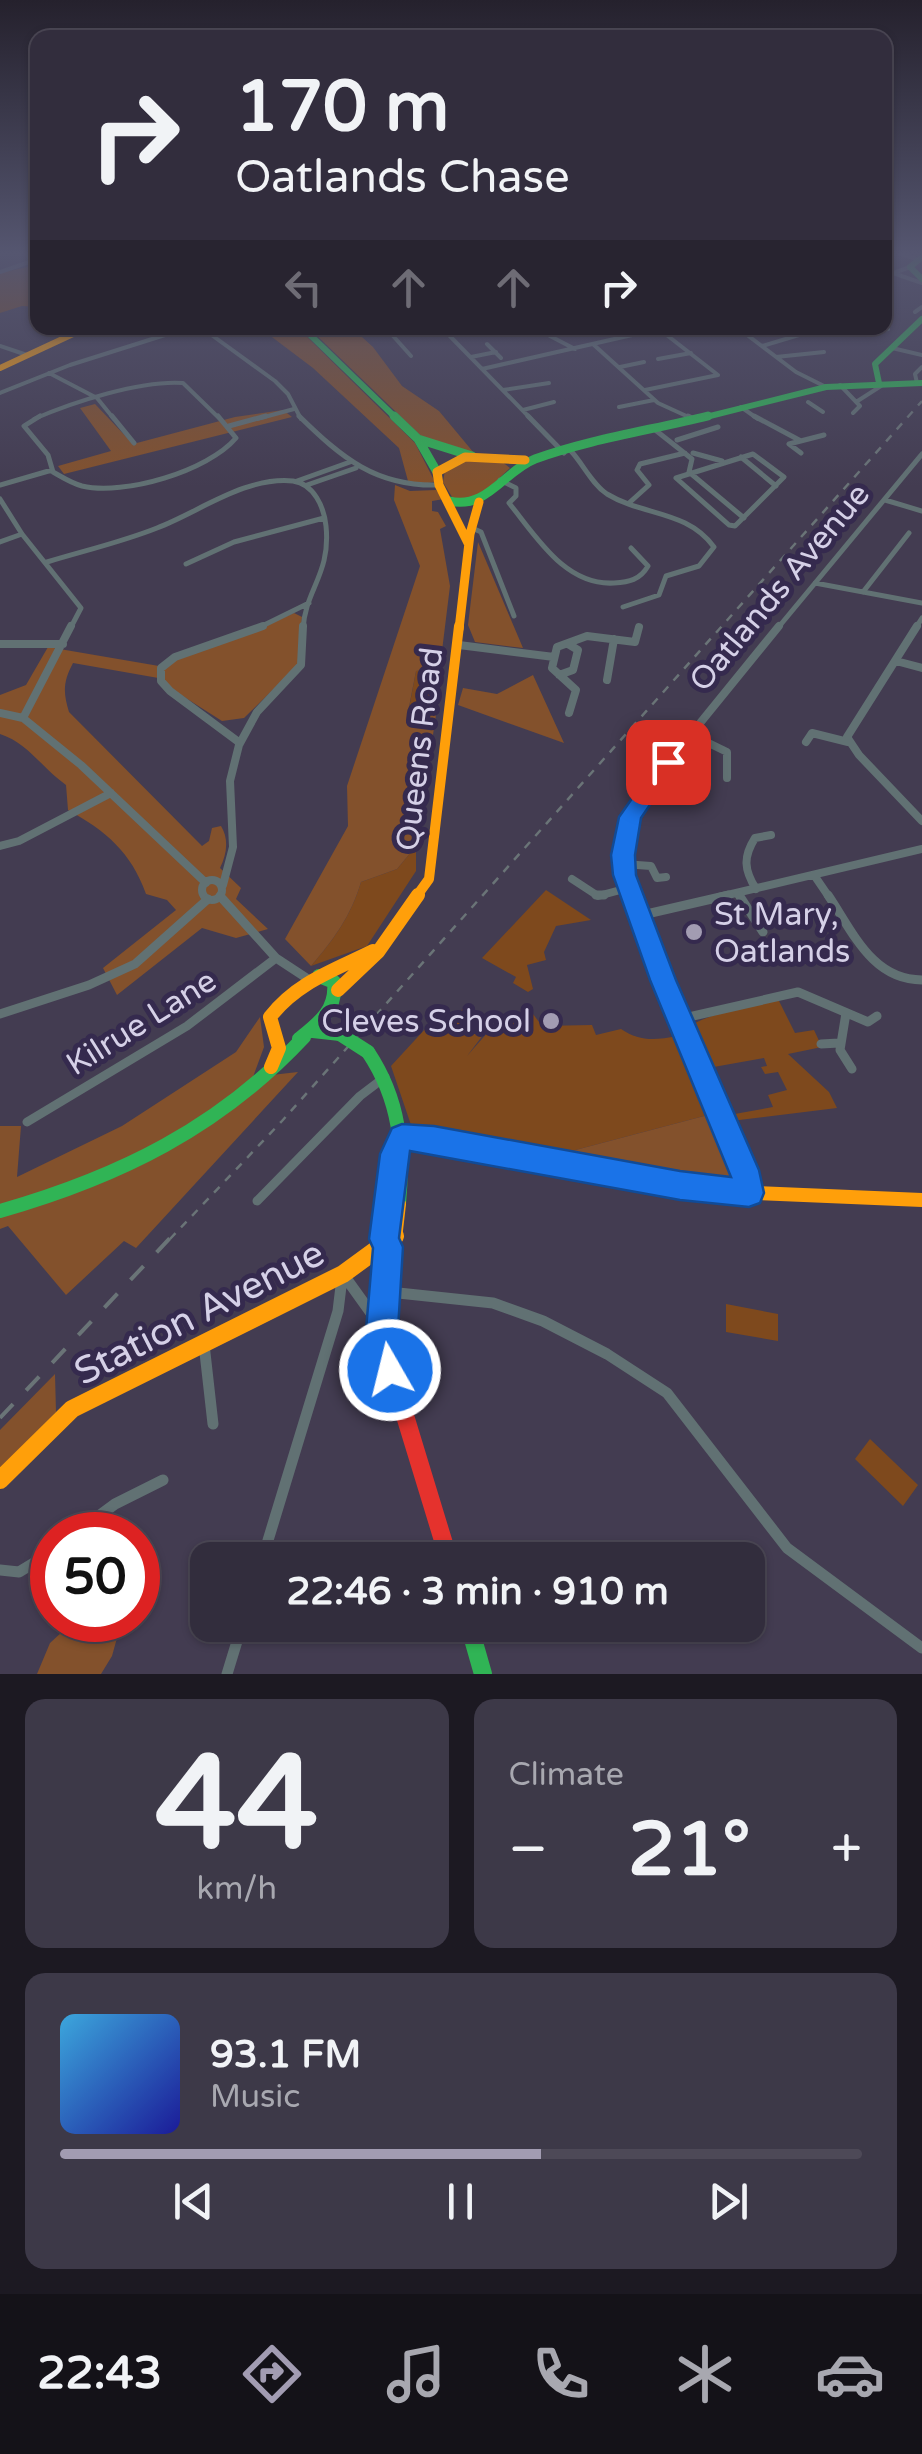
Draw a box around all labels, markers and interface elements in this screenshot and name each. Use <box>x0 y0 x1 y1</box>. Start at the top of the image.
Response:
text: 170 m <box>235 66 449 150</box>
icon: right <box>70 70 200 200</box>
text: Oatlands Chase <box>235 151 570 205</box>
icon: left <box>276 260 331 315</box>
icon: ahead <box>381 260 436 315</box>
icon: ahead <box>486 260 541 315</box>
icon: right <box>591 260 646 315</box>
street label: Oatlands Avenue <box>682 476 878 699</box>
street label: Queens Road <box>389 645 451 853</box>
pin <box>626 720 711 805</box>
icon: arrive <box>641 735 696 790</box>
place label: St Mary, Oatlands <box>714 896 850 971</box>
marker: St Mary, Oatlands <box>683 921 705 943</box>
street label: Kilrue Lane <box>60 962 224 1084</box>
place label: Cleves School <box>321 1003 531 1041</box>
marker: Cleves School <box>540 1010 562 1032</box>
street label: Station Avenue <box>67 1230 332 1396</box>
position arrow <box>338 1318 442 1422</box>
speed limit sign: 50 <box>30 1512 160 1642</box>
text: 22:46 · 3 min · 910 m <box>286 1569 669 1615</box>
text: 44 <box>155 1727 318 1883</box>
text: Climate <box>509 1756 624 1794</box>
text: 21° <box>628 1805 751 1895</box>
text: − <box>509 1817 548 1883</box>
text: + <box>831 1817 862 1883</box>
text: km/h <box>197 1870 277 1908</box>
text: 93.1 FM <box>210 2032 361 2078</box>
text: Music <box>210 2078 300 2116</box>
icon: previous <box>166 2174 221 2229</box>
icon: pause <box>433 2174 488 2229</box>
icon: next <box>701 2174 756 2229</box>
icon: directions <box>237 2339 307 2409</box>
icon: music <box>381 2339 451 2409</box>
icon: phone <box>526 2339 596 2409</box>
icon: climate <box>670 2339 740 2409</box>
icon: car <box>815 2339 885 2409</box>
text: 22:43 <box>37 2347 162 2401</box>

